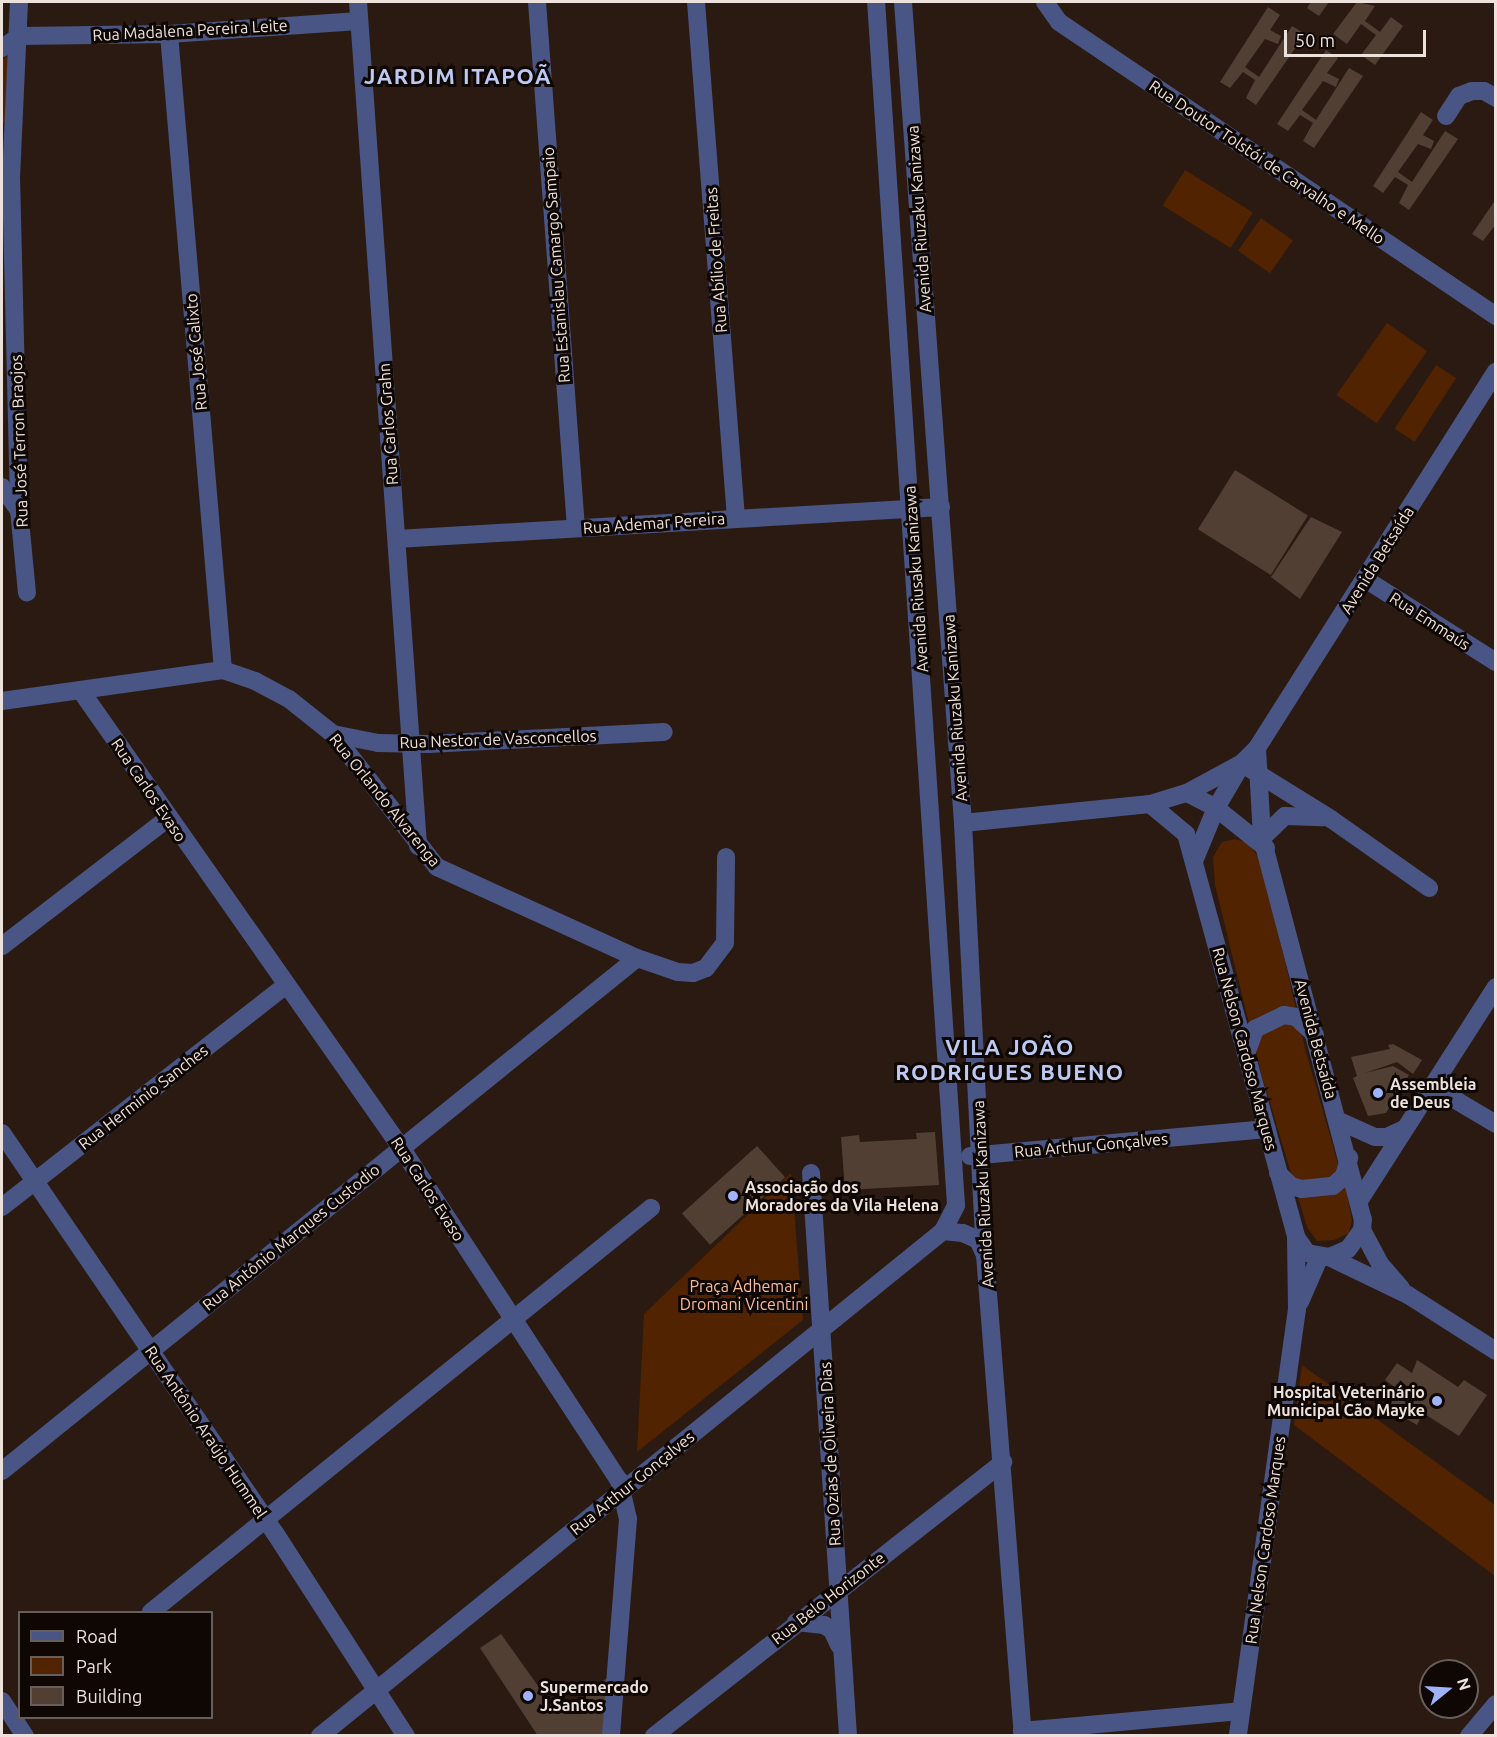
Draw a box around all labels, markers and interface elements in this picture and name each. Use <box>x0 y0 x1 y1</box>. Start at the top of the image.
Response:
street label: Rua Madalena Pereira Leite <box>92 15 288 45</box>
scale bar <box>1287 18 1430 56</box>
text: 50 m <box>1295 30 1335 50</box>
district label: JARDIM ITAPOÃ <box>364 63 552 89</box>
street label: Rua Doutor Tolstói de Carvalho e Mello <box>1146 76 1388 248</box>
street label: Avenida Riuzaku Kanizawa <box>903 125 935 313</box>
street label: Rua Estanislau Camargo Sampaio <box>538 147 574 383</box>
street label: Rua Abílio de Freitas <box>701 187 731 333</box>
street label: Rua José Calixto <box>181 293 211 411</box>
street label: Rua José Terron Braojos <box>6 354 32 528</box>
street label: Rua Carlos Grahn <box>374 362 402 486</box>
street label: Avenida Riusaku Kanizawa <box>900 485 932 673</box>
street label: Avenida Betsaída <box>1336 503 1418 617</box>
street label: Rua Ademar Pereira <box>582 508 726 538</box>
street label: Rua Emmaús <box>1386 588 1474 654</box>
street label: Avenida Riuzaku Kanizawa <box>939 614 971 802</box>
street label: Rua Nestor de Vasconcellos <box>399 726 597 752</box>
street label: Rua Orlando Alvarenga <box>325 730 445 870</box>
street label: Rua Carlos Evaso <box>107 735 191 845</box>
street label: Rua Nelson Cardoso Marques <box>1209 945 1281 1153</box>
street label: Avenida Betsaída <box>1291 977 1341 1101</box>
district label: VILA JOÃO RODRIGUES BUENO <box>895 1033 1125 1084</box>
street label: Rua Herminio Sanches <box>74 1041 212 1153</box>
place label: Assembleia de Deus <box>1390 1074 1476 1112</box>
marker: Assembleia de Deus <box>1371 1086 1385 1100</box>
street label: Avenida Riuzaku Kanizawa <box>969 1100 997 1288</box>
street label: Rua Arthur Gonçalves <box>1013 1129 1169 1161</box>
street label: Rua Carlos Evaso <box>387 1133 469 1245</box>
street label: Rua Antônio Marques Custodio <box>199 1160 383 1314</box>
place label: Associação dos Moradores da Vila Helena <box>745 1177 939 1215</box>
marker: Associação dos Moradores da Vila Helena <box>726 1189 740 1203</box>
park label: Praça Adhemar Dromani Vicentini <box>680 1276 808 1314</box>
street label: Rua Antônio Araújo Hummel <box>141 1342 271 1522</box>
street label: Rua Ozias de Oliveira Dias <box>816 1361 844 1547</box>
place label: Hospital Veterinário Municipal Cão Mayke <box>1267 1382 1425 1420</box>
marker: Hospital Veterinário Municipal Cão Mayke <box>1430 1394 1444 1408</box>
street label: Rua Arthur Gonçalves <box>566 1427 698 1539</box>
street label: Rua Nelson Cardoso Marques <box>1241 1435 1289 1645</box>
street label: Rua Belo Horizonte <box>768 1548 888 1648</box>
legend <box>18 1611 213 1719</box>
text: Road <box>76 1626 118 1646</box>
text: Park <box>76 1656 112 1676</box>
north arrow <box>1419 1659 1479 1719</box>
text: N <box>1454 1676 1475 1693</box>
place label: Supermercado J.Santos <box>540 1677 649 1715</box>
text: Building <box>76 1686 142 1706</box>
marker: Supermercado J.Santos <box>521 1689 535 1703</box>

